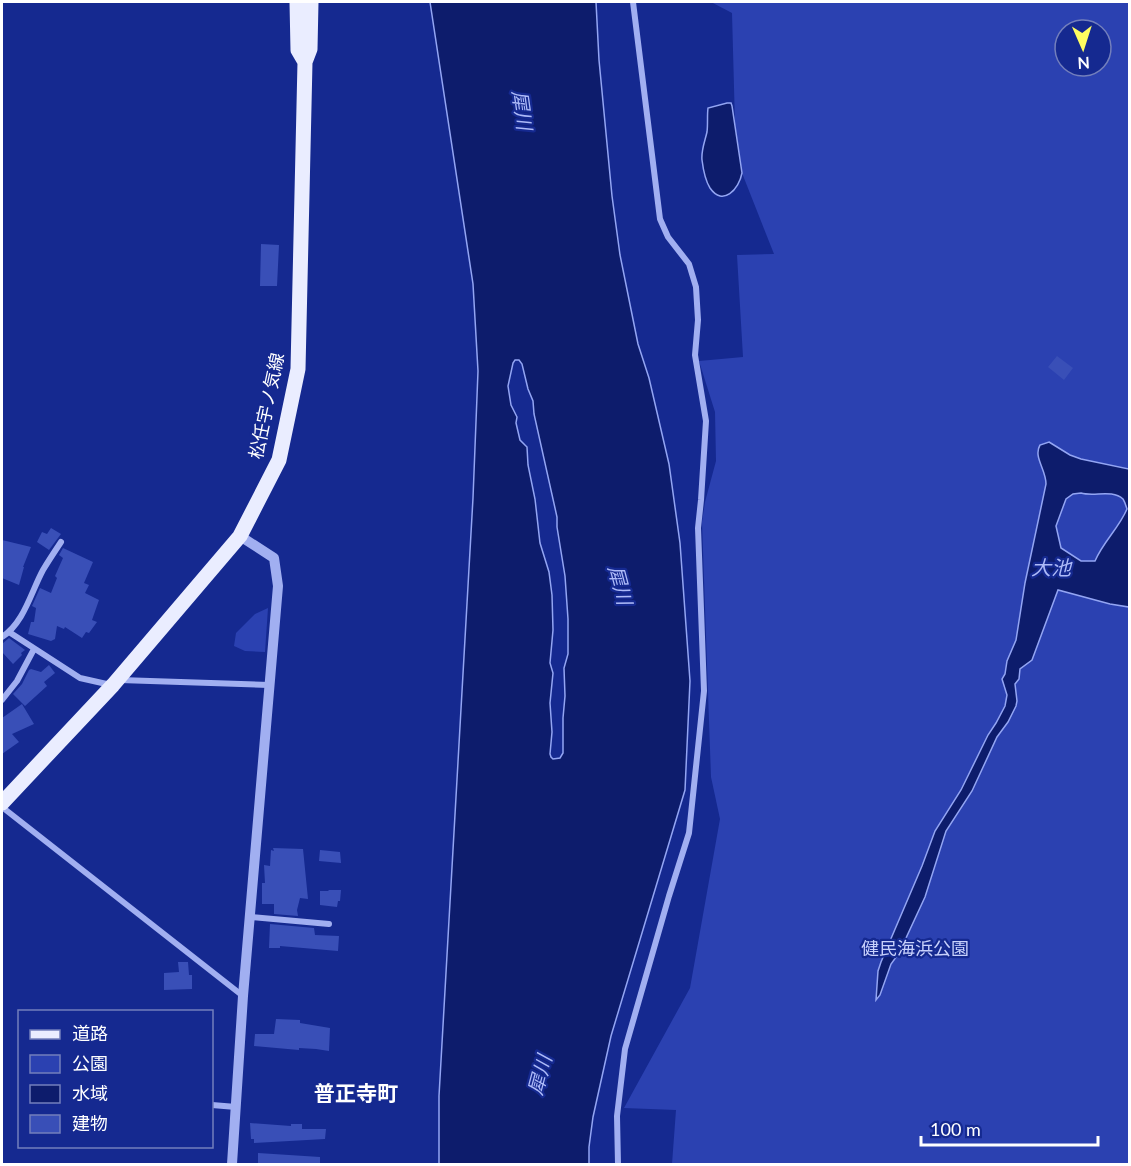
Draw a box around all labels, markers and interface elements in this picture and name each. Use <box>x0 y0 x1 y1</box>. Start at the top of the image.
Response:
north arrow <box>1053 18 1113 78</box>
text: N <box>1077 54 1090 73</box>
water label: 犀川 <box>508 88 538 133</box>
street label: 松任宇ノ気線 <box>244 351 288 461</box>
water label: 大池 <box>1031 555 1073 579</box>
water label: 犀川 <box>604 562 638 609</box>
park label: 健民海浜公園 <box>861 937 969 959</box>
legend <box>18 1010 213 1148</box>
text: 道路 <box>72 1022 108 1044</box>
water label: 犀川 <box>522 1050 556 1097</box>
text: 公園 <box>72 1052 108 1074</box>
district label: 普正寺町 <box>314 1080 398 1105</box>
text: 水域 <box>72 1082 108 1104</box>
scale bar <box>921 1109 1098 1147</box>
text: 建物 <box>72 1112 108 1134</box>
text: 100 m <box>930 1118 981 1140</box>

